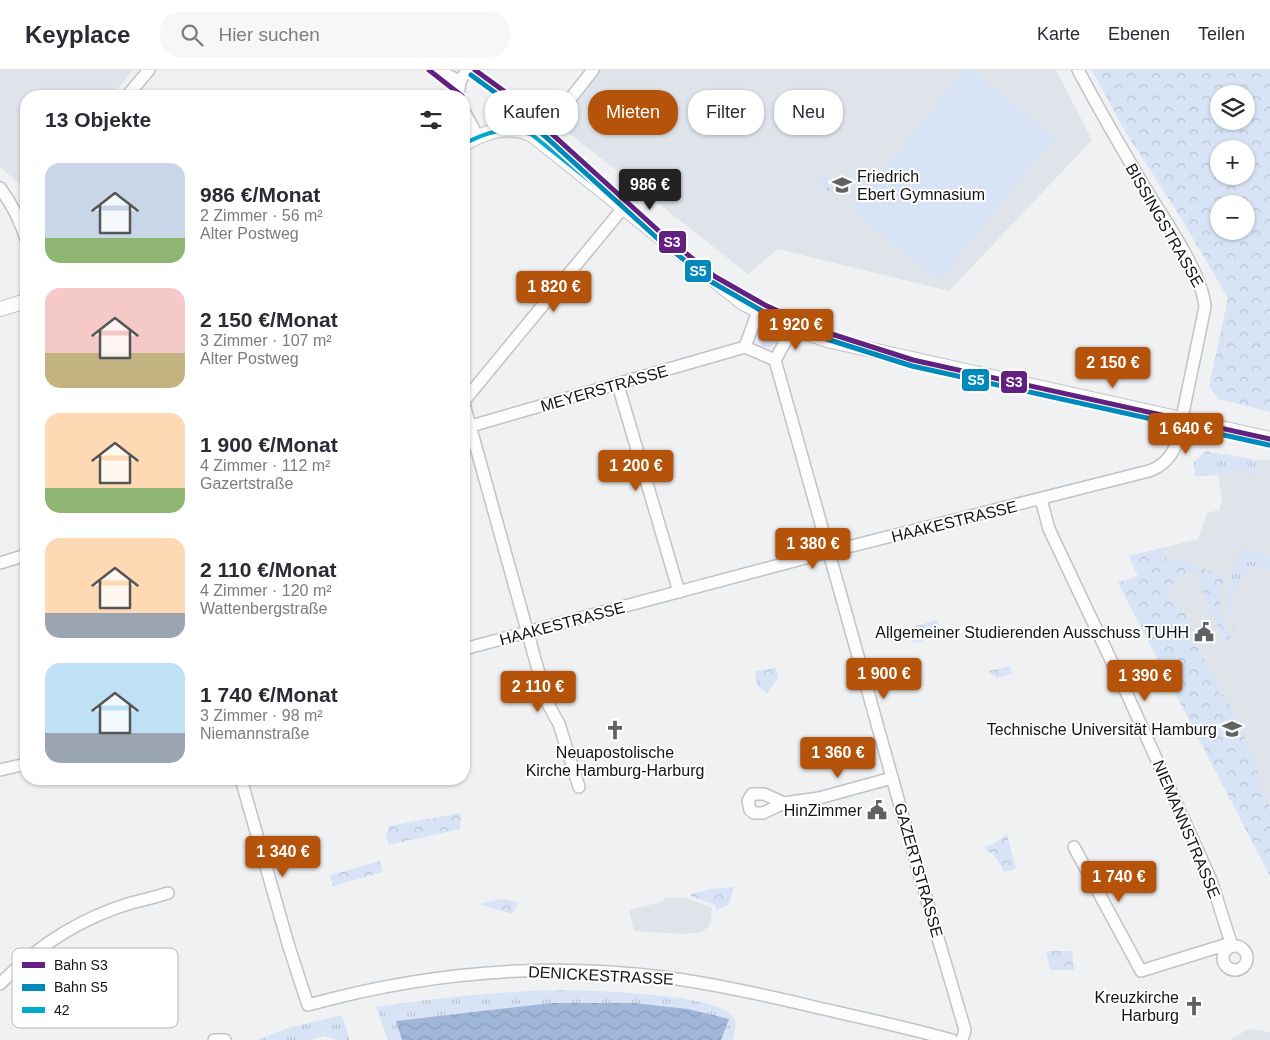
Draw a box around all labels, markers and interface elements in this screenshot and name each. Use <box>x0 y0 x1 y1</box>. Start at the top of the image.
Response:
search box <box>160 12 510 57</box>
text: Keyplace <box>25 21 130 48</box>
icon: search <box>178 21 206 49</box>
text: Hier suchen <box>218 24 320 45</box>
text: Karte <box>1037 24 1080 44</box>
text: Ebenen <box>1108 24 1170 44</box>
text: Teilen <box>1198 24 1245 44</box>
map controls <box>1210 85 1255 240</box>
button: layers <box>1210 85 1255 130</box>
chip: Kaufen <box>485 90 578 135</box>
chip: Mieten <box>588 90 678 135</box>
chip: Filter <box>688 90 764 135</box>
chip: Neu <box>774 90 843 135</box>
icon: filters <box>417 106 445 134</box>
text: 13 Objekte <box>45 108 151 131</box>
button: + <box>1210 140 1255 185</box>
street label: BISSINGSTRASSE <box>1122 161 1207 290</box>
pin: 986 € <box>615 168 685 211</box>
place label: Friedrich Ebert Gymnasium <box>857 168 985 203</box>
school or university icon: Friedrich Ebert Gymnasium <box>831 174 853 196</box>
text: 986 € <box>630 176 670 193</box>
icon: home <box>85 183 145 243</box>
text: 986 €/Monat <box>200 183 320 206</box>
button: − <box>1210 195 1255 240</box>
text: 2 Zimmer · 56 m² <box>200 207 323 224</box>
text: Alter Postweg <box>200 225 299 242</box>
line badge: S3 <box>658 230 687 254</box>
text: S3 <box>663 234 681 250</box>
line badge: S5 <box>684 259 712 283</box>
text: S5 <box>689 263 707 279</box>
pin: 1 820 € <box>508 270 600 313</box>
text: 1 820 € <box>527 278 581 295</box>
icon: home <box>85 308 145 368</box>
text: 2 150 €/Monat <box>200 308 338 331</box>
pin: 1 920 € <box>750 308 842 351</box>
text: 1 920 € <box>769 316 823 333</box>
text: 3 Zimmer · 107 m² <box>200 332 332 349</box>
pin: 2 150 € <box>1067 346 1159 389</box>
text: Alter Postweg <box>200 350 299 367</box>
text: 2 150 € <box>1086 354 1140 371</box>
street label: MEYERSTRASSE <box>539 362 670 415</box>
line badge: S5 <box>961 368 990 392</box>
line badge: S3 <box>1000 370 1028 394</box>
text: S5 <box>967 372 985 388</box>
text: S3 <box>1005 374 1023 390</box>
pin: 1 640 € <box>1140 412 1232 455</box>
text: 1 640 € <box>1159 420 1213 437</box>
icon: home <box>85 433 145 493</box>
text: 1 900 €/Monat <box>200 433 338 456</box>
pin: 1 200 € <box>590 450 682 492</box>
text: 4 Zimmer · 112 m² <box>200 457 330 474</box>
text: 1 200 € <box>609 457 663 474</box>
text: Gazertstraße <box>200 475 293 492</box>
street label: HAAKESTRASSE <box>890 498 1019 545</box>
pin: 1 380 € <box>767 528 859 570</box>
text: 1 380 € <box>786 535 840 552</box>
icon: home <box>85 558 145 618</box>
text: 2 110 €/Monat <box>200 558 337 581</box>
text: 4 Zimmer · 120 m² <box>200 582 332 599</box>
street label: HAAKESTRASSE <box>498 599 627 648</box>
text: Wattenbergstraße <box>200 600 327 617</box>
public building icon: Allgemeiner Studierenden Ausschuss TUHH <box>1193 621 1215 643</box>
place label: Allgemeiner Studierenden Ausschuss TUHH <box>875 624 1189 641</box>
pin: 1 900 € <box>838 658 930 700</box>
pin: 1 390 € <box>1099 660 1191 702</box>
text: 1 900 € <box>857 665 911 682</box>
text: 1 390 € <box>1118 667 1172 684</box>
pin: 2 110 € <box>492 670 584 713</box>
text: 2 110 € <box>512 678 564 695</box>
icon: home <box>85 683 145 743</box>
text: 1 740 €/Monat <box>200 683 338 706</box>
text: 3 Zimmer · 98 m² <box>200 707 323 724</box>
school or university icon: Technische Universität Hamburg <box>1221 718 1243 740</box>
church icon: Neuapostolische Kirche Hamburg-Harburg <box>604 719 626 741</box>
place label: Technische Universität Hamburg <box>987 721 1217 738</box>
text: Niemannstraße <box>200 725 309 742</box>
pin: 1 360 € <box>792 736 884 779</box>
place label: Neuapostolische Kirche Hamburg-Harburg <box>526 744 704 779</box>
text: 1 360 € <box>811 744 865 761</box>
street label: NIEMANNSTRASSE <box>1150 758 1223 901</box>
public building icon: HinZimmer <box>866 799 888 821</box>
street label: GAZERTSTRASSE <box>891 801 946 939</box>
place label: HinZimmer <box>784 802 863 819</box>
pin: 1 340 € <box>237 836 329 878</box>
text: 1 340 € <box>256 843 310 860</box>
pin: 1 740 € <box>1073 860 1165 903</box>
text: 1 740 € <box>1092 868 1146 885</box>
legend <box>12 948 178 1028</box>
text: Bahn S3 <box>54 957 108 973</box>
street label: DENICKESTRASSE <box>528 963 674 988</box>
text: Bahn S5 <box>54 979 108 995</box>
place label: Kreuzkirche Harburg <box>1095 989 1179 1024</box>
church icon: Kreuzkirche Harburg <box>1183 995 1205 1017</box>
text: 42 <box>54 1002 70 1018</box>

